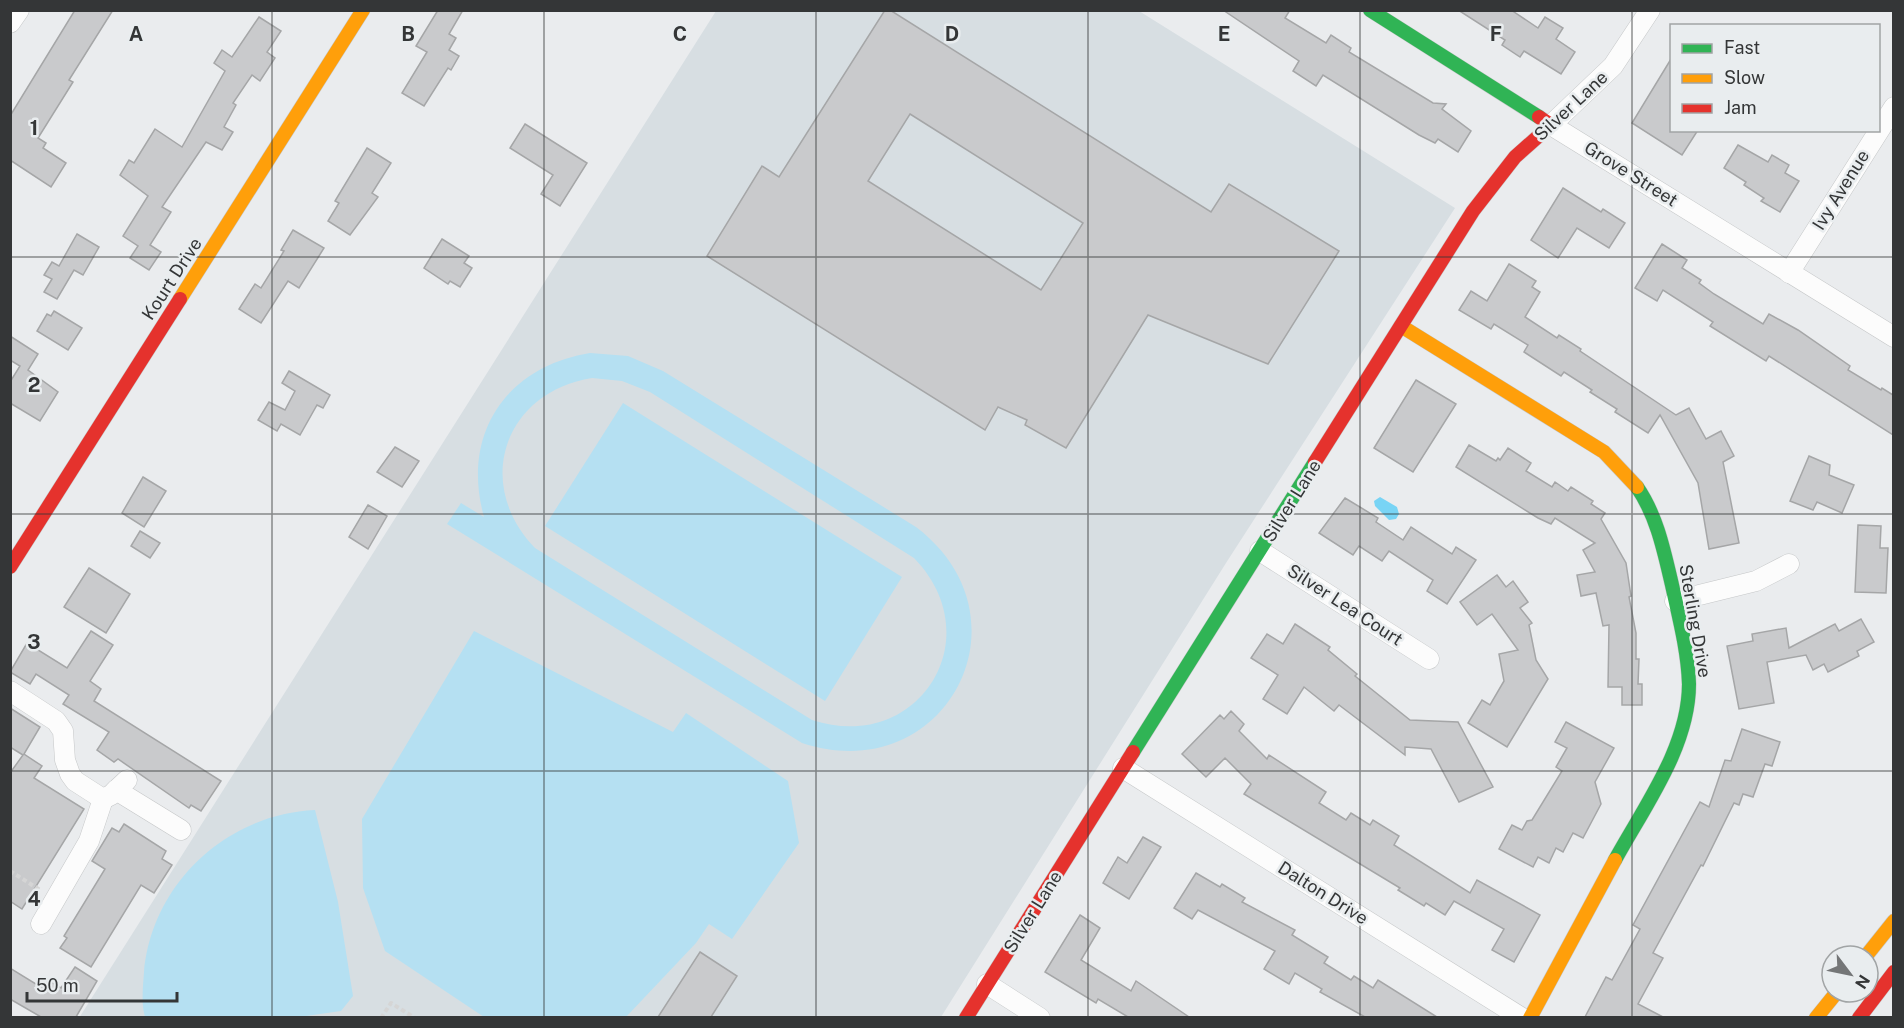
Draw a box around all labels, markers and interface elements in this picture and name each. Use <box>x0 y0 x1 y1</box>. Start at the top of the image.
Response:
text: A <box>129 22 143 46</box>
text: B <box>401 22 415 46</box>
text: C <box>673 22 687 46</box>
text: D <box>945 22 959 46</box>
text: E <box>1218 22 1230 46</box>
text: F <box>1490 22 1502 46</box>
legend <box>1670 24 1880 132</box>
text: Fast <box>1724 37 1760 58</box>
street label: Silver Lane <box>1530 66 1612 145</box>
text: Slow <box>1724 67 1765 88</box>
text: Jam <box>1724 97 1757 118</box>
text: 1 <box>30 116 38 140</box>
street label: Grove Street <box>1581 137 1682 211</box>
street label: Ivy Avenue <box>1808 146 1873 234</box>
street label: Kourt Drive <box>137 234 206 324</box>
text: 2 <box>28 373 40 397</box>
street label: Silver Lane <box>1258 456 1325 546</box>
street label: Silver Lea Court <box>1284 559 1407 650</box>
street label: Sterling Drive <box>1675 563 1716 679</box>
text: 3 <box>27 630 41 654</box>
street label: Dalton Drive <box>1274 857 1372 929</box>
street label: Silver Lane <box>999 867 1066 957</box>
text: 4 <box>27 887 41 911</box>
north arrow <box>1820 944 1880 1004</box>
scale bar <box>27 965 177 1003</box>
text: N <box>1851 971 1874 992</box>
text: 50 m <box>36 975 79 996</box>

